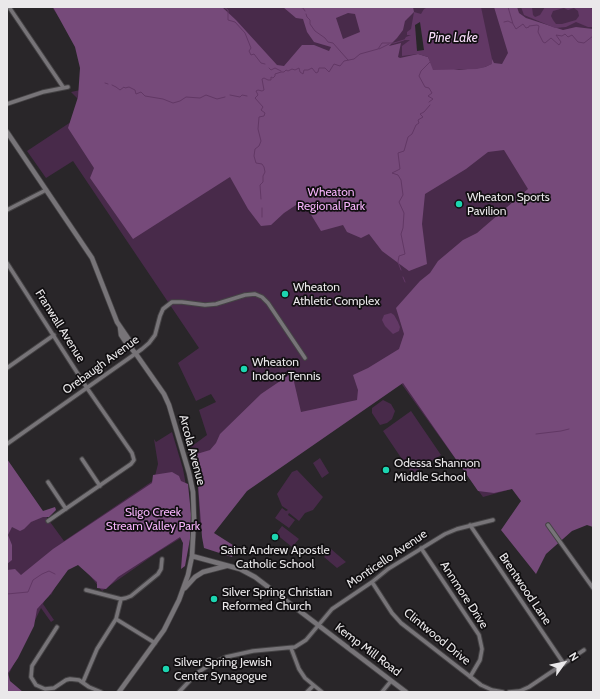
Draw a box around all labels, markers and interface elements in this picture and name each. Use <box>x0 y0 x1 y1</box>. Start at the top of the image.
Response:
water label: Pine Lake <box>428 30 478 46</box>
park label: Wheaton Regional Park <box>297 185 365 213</box>
place label: Wheaton Sports Pavilion <box>467 190 550 218</box>
marker: Wheaton Sports Pavilion <box>454 199 464 209</box>
place label: Wheaton Athletic Complex <box>293 280 380 308</box>
street label: Franwall Avenue <box>32 287 88 365</box>
marker: Wheaton Athletic Complex <box>280 289 290 299</box>
street label: Orebaugh Avenue <box>60 332 142 398</box>
place label: Wheaton Indoor Tennis <box>252 355 321 383</box>
marker: Wheaton Indoor Tennis <box>239 364 249 374</box>
street label: Arcola Avenue <box>176 413 208 487</box>
place label: Odessa Shannon Middle School <box>394 456 480 484</box>
marker: Odessa Shannon Middle School <box>381 465 391 475</box>
park label: Sligo Creek Stream Valley Park <box>106 505 200 533</box>
street label: Monticello Avenue <box>344 527 430 591</box>
marker: Saint Andrew Apostle Catholic School <box>270 532 280 542</box>
place label: Saint Andrew Apostle Catholic School <box>220 543 330 571</box>
street label: Brentwood Lane <box>496 550 554 628</box>
street label: Annmore Drive <box>437 559 491 631</box>
place label: Silver Spring Christian Reformed Church <box>222 585 332 613</box>
marker: Silver Spring Christian Reformed Church <box>209 594 219 604</box>
street label: Clintwood Drive <box>401 606 473 668</box>
street label: Kemp Mill Road <box>332 620 404 680</box>
north arrow <box>544 643 584 683</box>
text: N <box>566 649 582 664</box>
place label: Silver Spring Jewish Center Synagogue <box>174 655 272 683</box>
marker: Silver Spring Jewish Center Synagogue <box>161 664 171 674</box>

